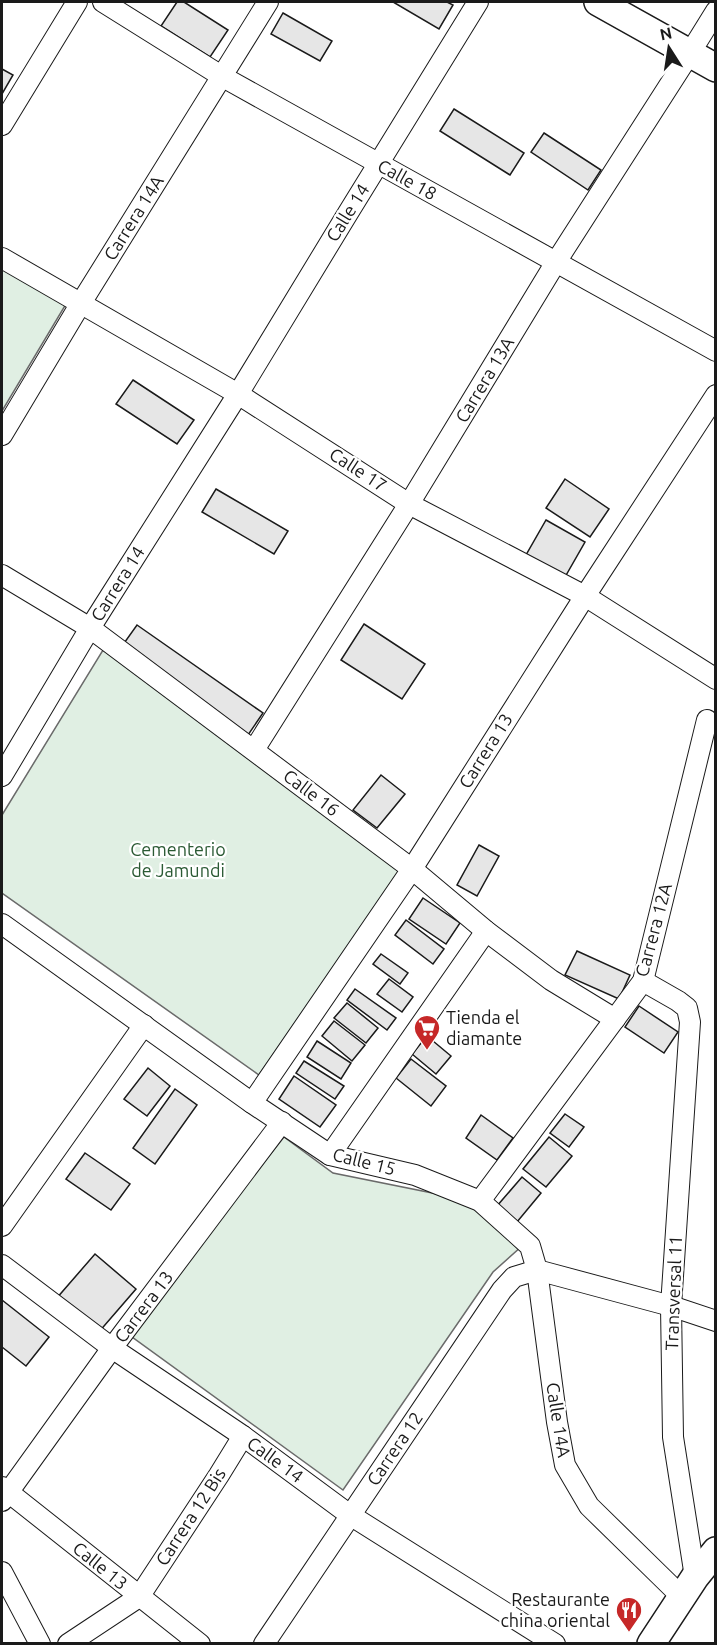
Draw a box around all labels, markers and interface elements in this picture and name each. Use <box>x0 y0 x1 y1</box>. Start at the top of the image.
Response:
north arrow <box>639 18 699 78</box>
text: N <box>658 23 674 43</box>
street label: Calle 18 <box>375 155 440 203</box>
street label: Carrera 14A <box>99 171 167 264</box>
street label: Calle 14 <box>322 180 373 245</box>
street label: Carrera 13A <box>451 333 518 426</box>
street label: Calle 17 <box>326 443 391 495</box>
street label: Carrera 14 <box>86 542 148 625</box>
street label: Carrera 13 <box>454 709 516 792</box>
street label: Calle 16 <box>280 765 343 819</box>
park label: Cementerio de Jamundi <box>130 839 226 880</box>
street label: Carrera 12A <box>631 880 675 979</box>
place label: Tienda el diamante <box>446 1007 522 1048</box>
supermarket icon: Tienda el diamante <box>412 1013 442 1051</box>
street label: Calle 15 <box>331 1144 398 1178</box>
street label: Transversal 11 <box>661 1235 685 1351</box>
street label: Carrera 13 <box>110 1267 177 1346</box>
street label: Calle 14A <box>543 1381 575 1459</box>
street label: Carrera 12 <box>362 1408 426 1489</box>
street label: Calle 14 <box>244 1432 307 1486</box>
street label: Carrera 12 Bis <box>151 1464 229 1569</box>
street label: Calle 13 <box>69 1537 132 1593</box>
place label: Restaurante china oriental <box>500 1589 610 1630</box>
restaurant icon: Restaurante china oriental <box>614 1595 644 1633</box>

